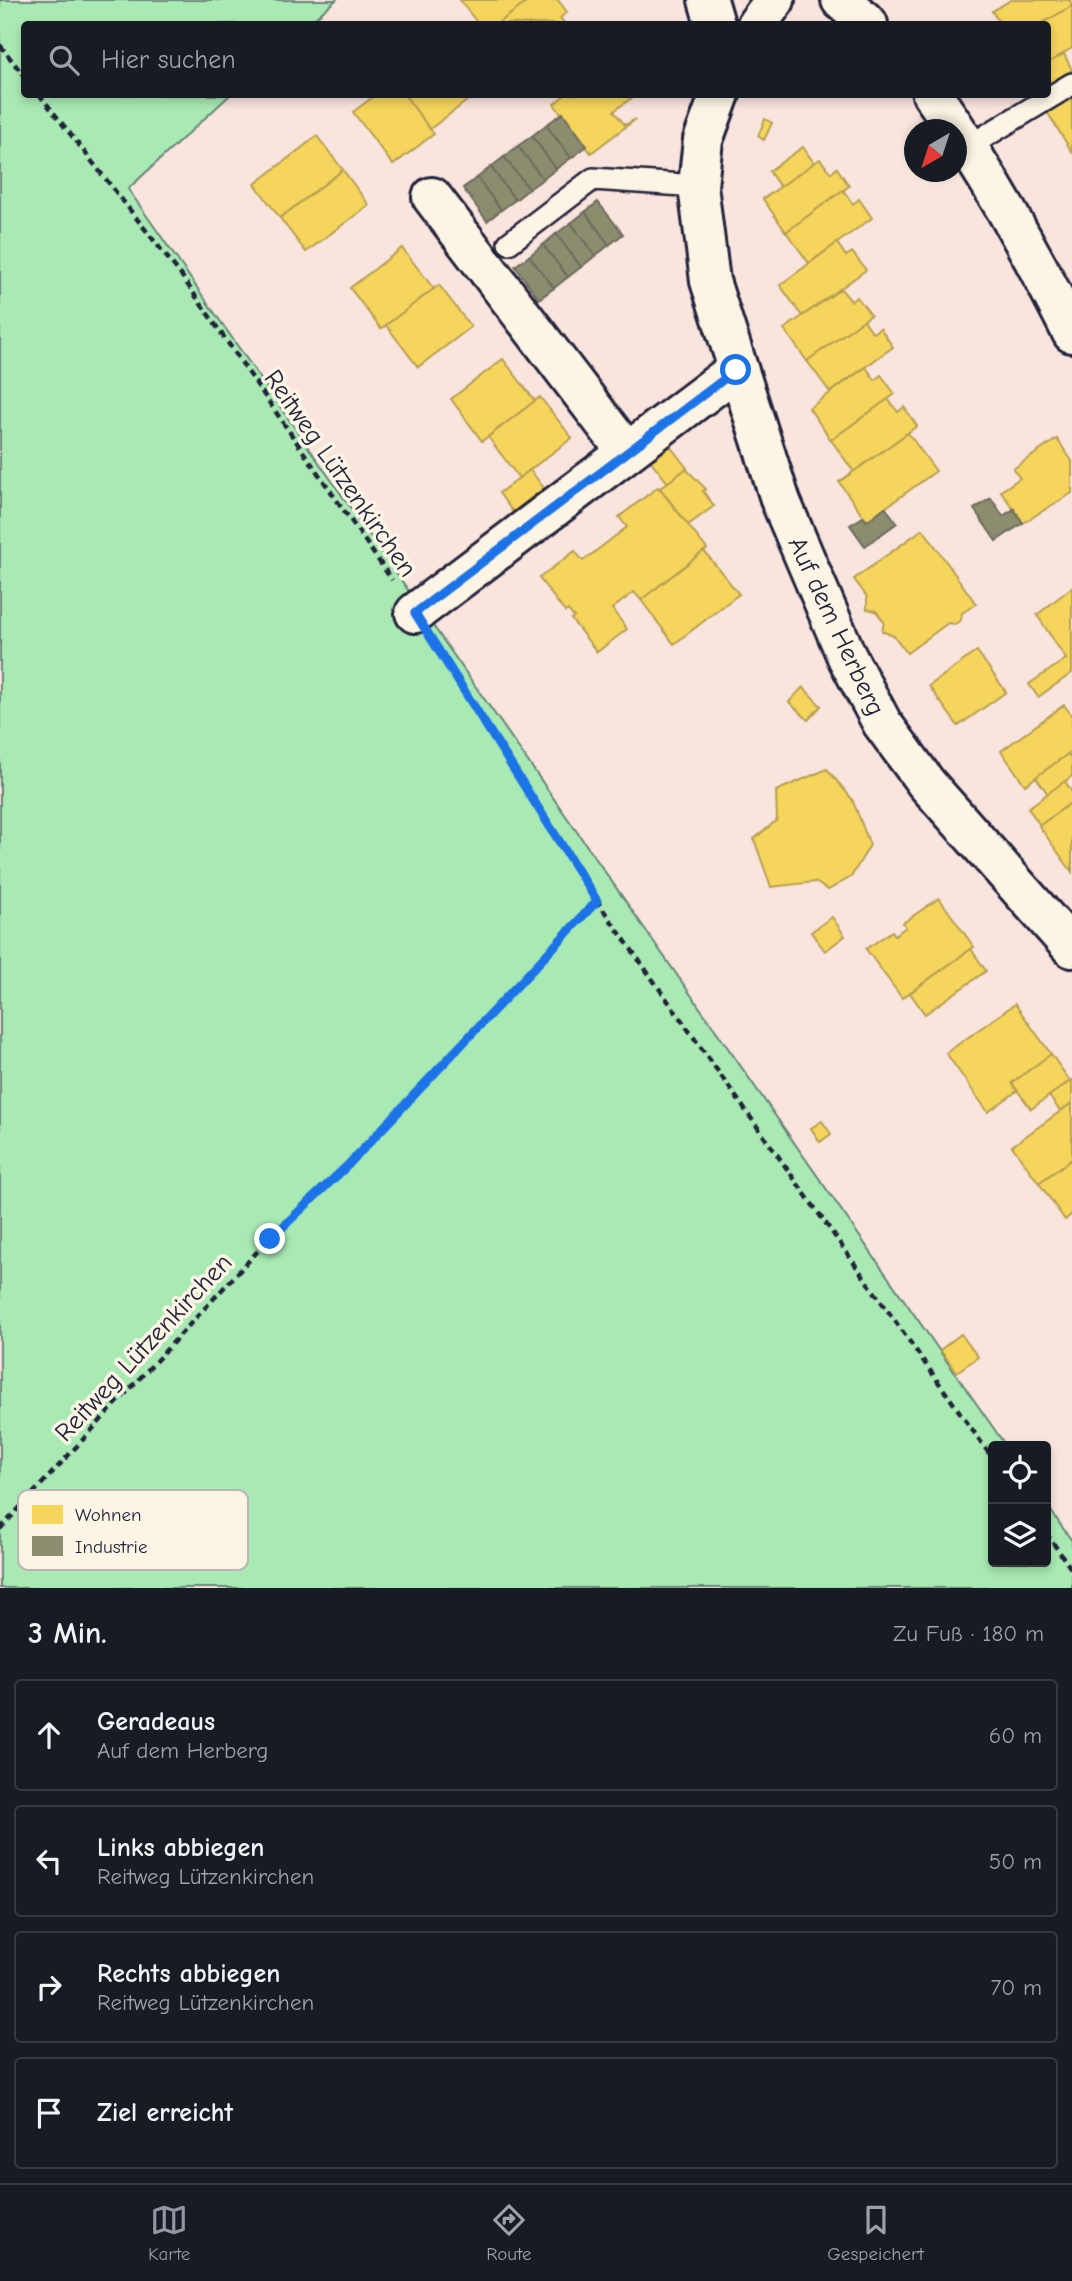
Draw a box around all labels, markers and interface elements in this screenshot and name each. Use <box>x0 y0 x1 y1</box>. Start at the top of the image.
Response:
search box <box>21 21 1051 98</box>
icon: search <box>45 41 83 79</box>
text: Hier suchen <box>101 45 236 75</box>
north arrow <box>904 119 967 182</box>
route start <box>720 354 751 385</box>
street label: Reitweg Lützenkirchen <box>257 364 423 583</box>
street label: Auf dem Herberg <box>782 532 891 721</box>
route end <box>254 1223 285 1254</box>
street label: Reitweg Lützenkirchen <box>49 1248 238 1448</box>
map controls <box>988 1441 1051 1567</box>
button: locate <box>988 1441 1051 1504</box>
legend <box>18 1490 248 1570</box>
text: Wohnen <box>75 1504 141 1526</box>
button: layers <box>988 1504 1051 1567</box>
text: Industrie <box>75 1536 147 1558</box>
text: 3 Min. <box>28 1616 107 1651</box>
text: Zu Fuß · 180 m <box>893 1620 1044 1647</box>
text: Geradeaus <box>97 1707 215 1737</box>
icon: ahead <box>30 1716 68 1754</box>
text: 60 m <box>989 1722 1042 1749</box>
text: Auf dem Herberg <box>97 1737 268 1764</box>
text: Links abbiegen <box>97 1833 264 1863</box>
icon: left <box>30 1842 68 1880</box>
text: 50 m <box>989 1848 1042 1875</box>
text: Reitweg Lützenkirchen <box>97 1863 314 1890</box>
text: Rechts abbiegen <box>97 1959 280 1989</box>
icon: right <box>30 1968 68 2006</box>
text: 70 m <box>990 1974 1042 2001</box>
text: Reitweg Lützenkirchen <box>97 1989 314 2016</box>
icon: arrive <box>30 2094 68 2132</box>
text: Ziel erreicht <box>97 2098 233 2128</box>
tab: Karte <box>148 2201 190 2265</box>
tab: Route <box>486 2201 531 2265</box>
tab: Gespeichert <box>827 2201 924 2265</box>

